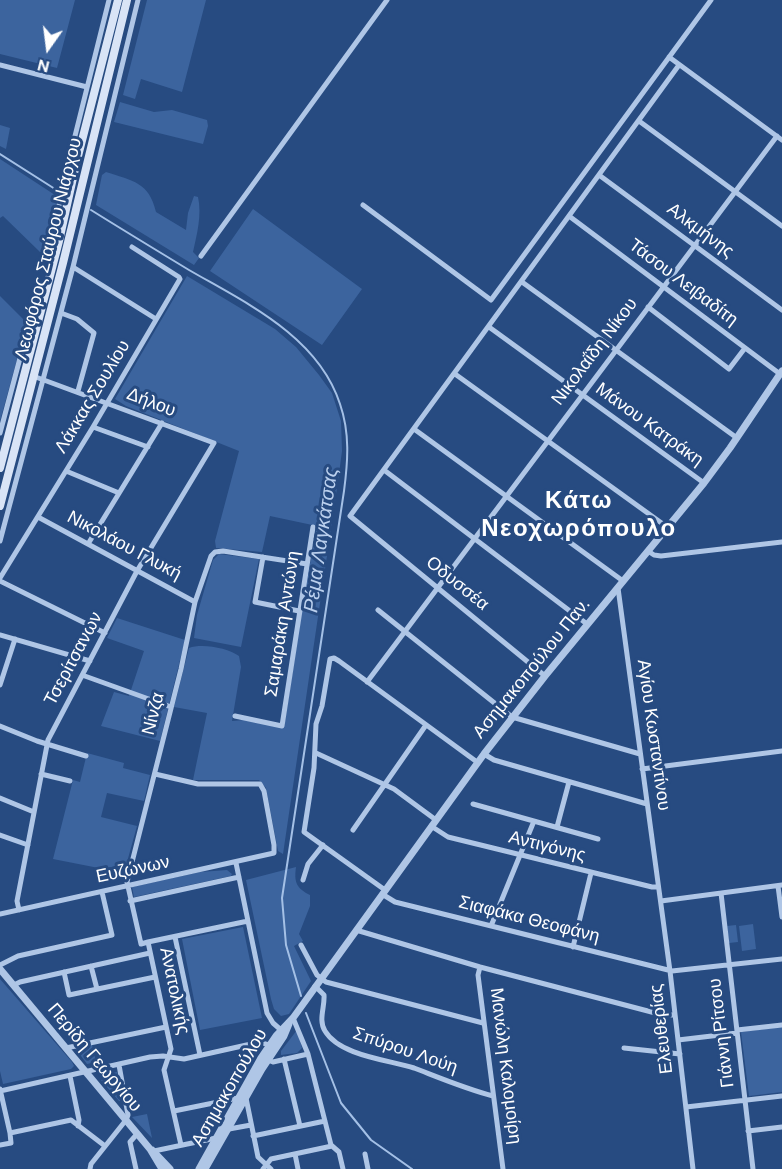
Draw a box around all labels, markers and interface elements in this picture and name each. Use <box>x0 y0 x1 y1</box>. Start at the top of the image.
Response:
north arrow <box>18 18 78 78</box>
text: N <box>35 54 52 78</box>
street label: Λεωφόρος Σταύρου Νιάρχου <box>11 136 87 362</box>
street label: Αλκμήνης <box>662 199 738 263</box>
street label: Τάσου Λειβαδίτη <box>624 235 742 331</box>
street label: Νικολαΐδη Νίκου <box>548 294 642 410</box>
street label: Λάκκας Σουλίου <box>51 337 135 457</box>
street label: Μάνου Κατράκη <box>591 379 707 471</box>
street label: Δήλου <box>124 384 178 422</box>
water label: Ρέμα Λαγκάτσας <box>300 466 344 614</box>
district label: Κάτω Νεοχωρόπουλο <box>481 488 677 544</box>
street label: Νικολάου Γλυκή <box>63 507 185 585</box>
street label: Σαμαράκη Αντώνη <box>261 550 305 698</box>
street label: Οδυσσέα <box>421 552 493 616</box>
street label: Ασημακοπούλου Παν. <box>469 595 595 743</box>
street label: Τσερίτσανων <box>40 609 108 709</box>
street label: Αγίου Κωσταντίνου <box>632 658 674 812</box>
street label: Νίνζα <box>138 690 170 738</box>
street label: Αντιγόνης <box>506 827 588 867</box>
street label: Ευζώνων <box>94 852 172 888</box>
street label: Σιαφάκα Θεοφάνη <box>456 892 602 948</box>
street label: Ανατολικής <box>154 946 194 1036</box>
street label: Γιάννη Ρίτσου <box>705 977 739 1089</box>
street label: Ελευθερίας <box>646 983 678 1075</box>
street label: Μανώλη Καλομοίρη <box>485 987 525 1145</box>
street label: Περίδη Γεωργίου <box>42 999 146 1117</box>
street label: Σπύρου Λούη <box>350 1023 460 1079</box>
street label: Ασημακοπούλου <box>187 1025 273 1151</box>

